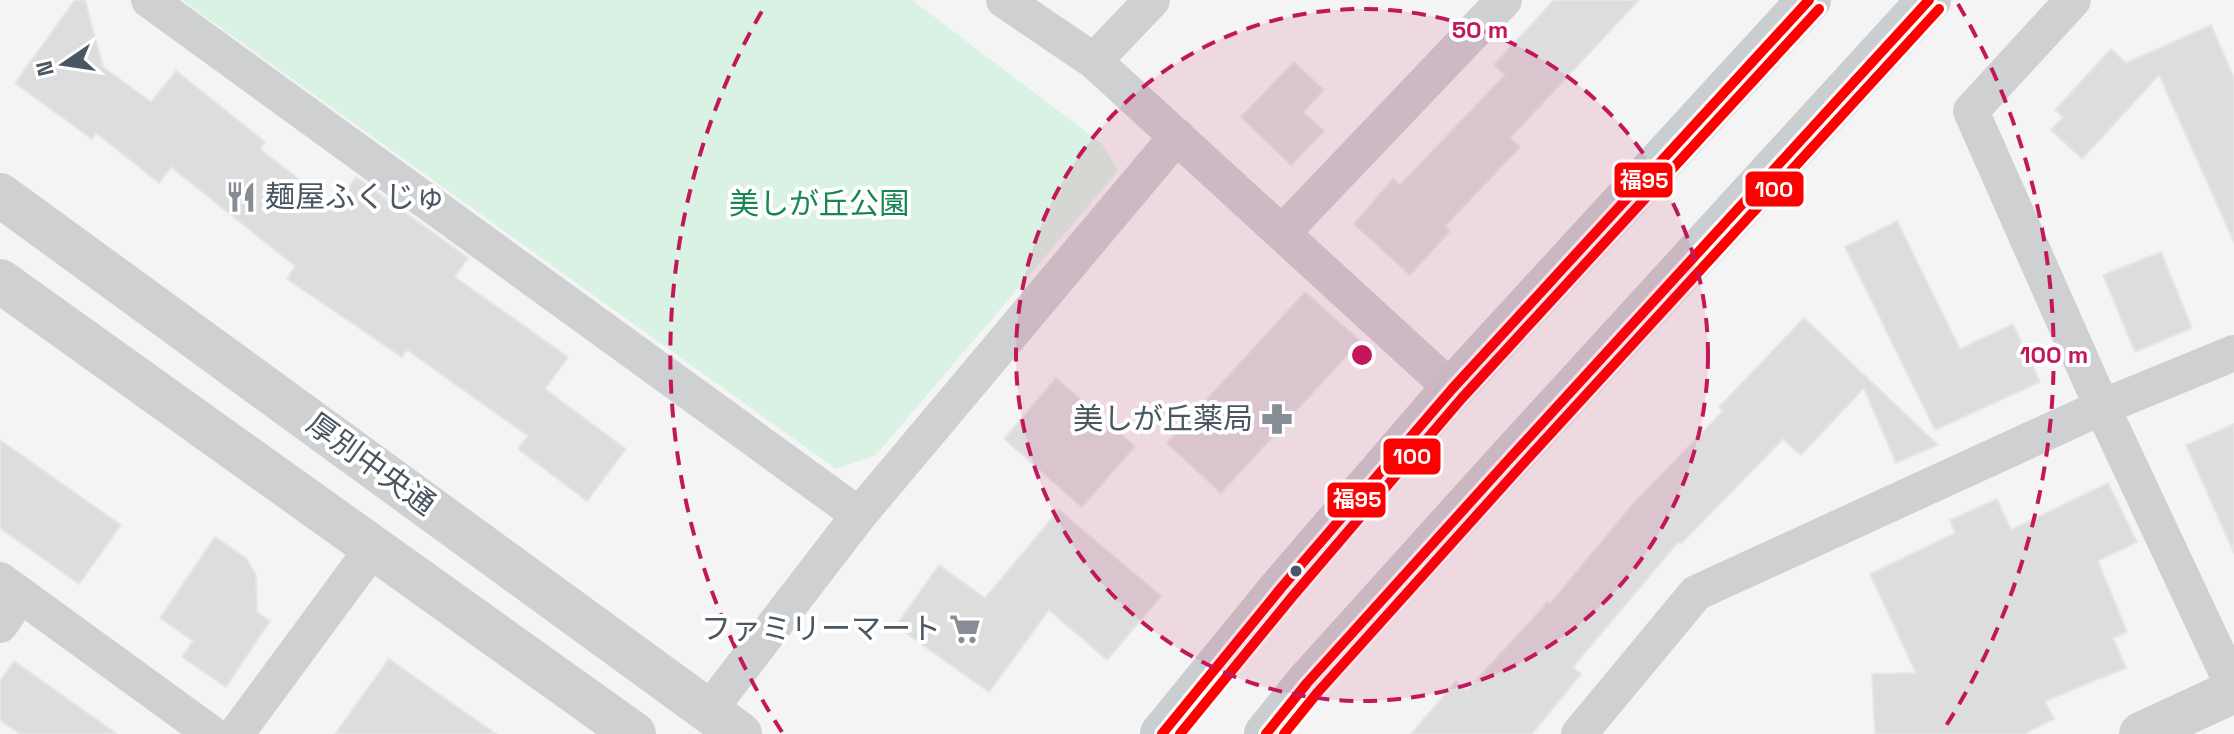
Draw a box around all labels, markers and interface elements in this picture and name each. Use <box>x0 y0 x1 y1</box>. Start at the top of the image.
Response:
text: 50 m <box>1452 14 1508 45</box>
north arrow <box>24 24 104 104</box>
text: N <box>29 58 60 79</box>
line badge: 福95 <box>1613 161 1674 199</box>
text: 福95 <box>1620 166 1668 194</box>
line badge: 100 <box>1744 170 1805 208</box>
text: 100 <box>1755 175 1793 203</box>
place label: 麺屋ふくじゅ <box>265 177 445 216</box>
restaurant icon: 麺屋ふくじゅ <box>224 180 258 214</box>
park label: 美しが丘公園 <box>729 184 909 223</box>
text: 100 m <box>2020 339 2088 370</box>
centre of rings <box>1348 341 1376 369</box>
place label: 美しが丘薬局 <box>1073 399 1253 438</box>
pharmacy icon: 美しが丘薬局 <box>1260 402 1294 436</box>
street label: 厚別中央通 <box>299 404 443 523</box>
line badge: 100 <box>1382 437 1442 476</box>
text: 100 <box>1393 442 1431 470</box>
line badge: 福95 <box>1326 481 1387 519</box>
text: 福95 <box>1333 485 1381 513</box>
unlabelled marker <box>1288 563 1304 579</box>
place label: ファミリーマート <box>701 609 941 648</box>
supermarket icon: ファミリーマート <box>948 612 982 646</box>

